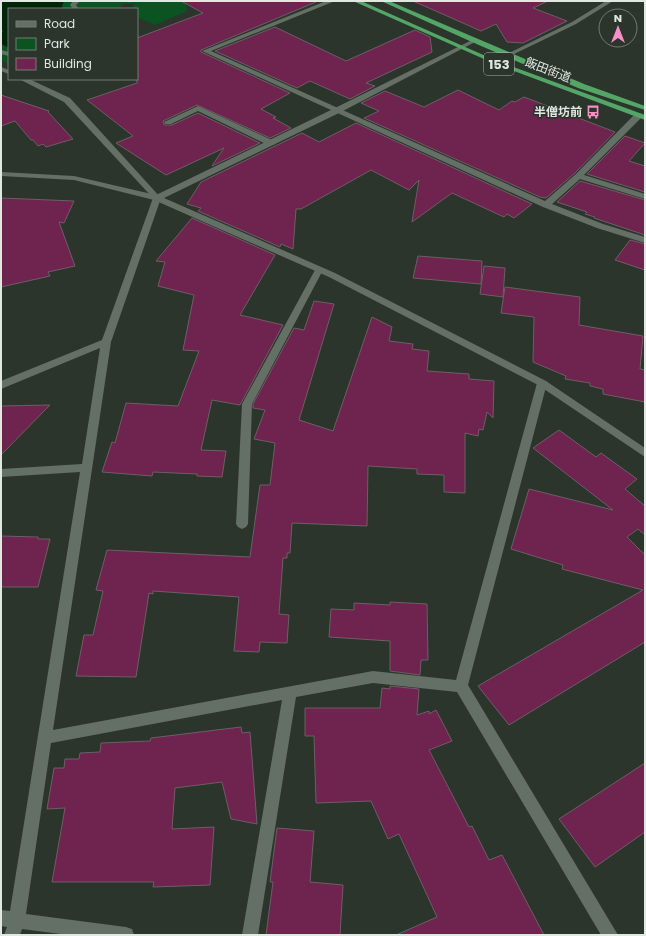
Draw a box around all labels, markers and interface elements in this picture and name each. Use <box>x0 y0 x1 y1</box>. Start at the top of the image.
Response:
legend <box>8 8 138 80</box>
north arrow <box>598 8 638 48</box>
text: N <box>614 10 622 26</box>
text: Road <box>44 15 75 32</box>
text: Park <box>44 35 71 52</box>
road number: 153 <box>484 53 514 75</box>
street label: 飯田街道 <box>523 53 574 86</box>
text: Building <box>44 55 92 72</box>
place label: 半僧坊前 <box>534 103 582 120</box>
bus stop icon: 半僧坊前 <box>585 104 601 120</box>

